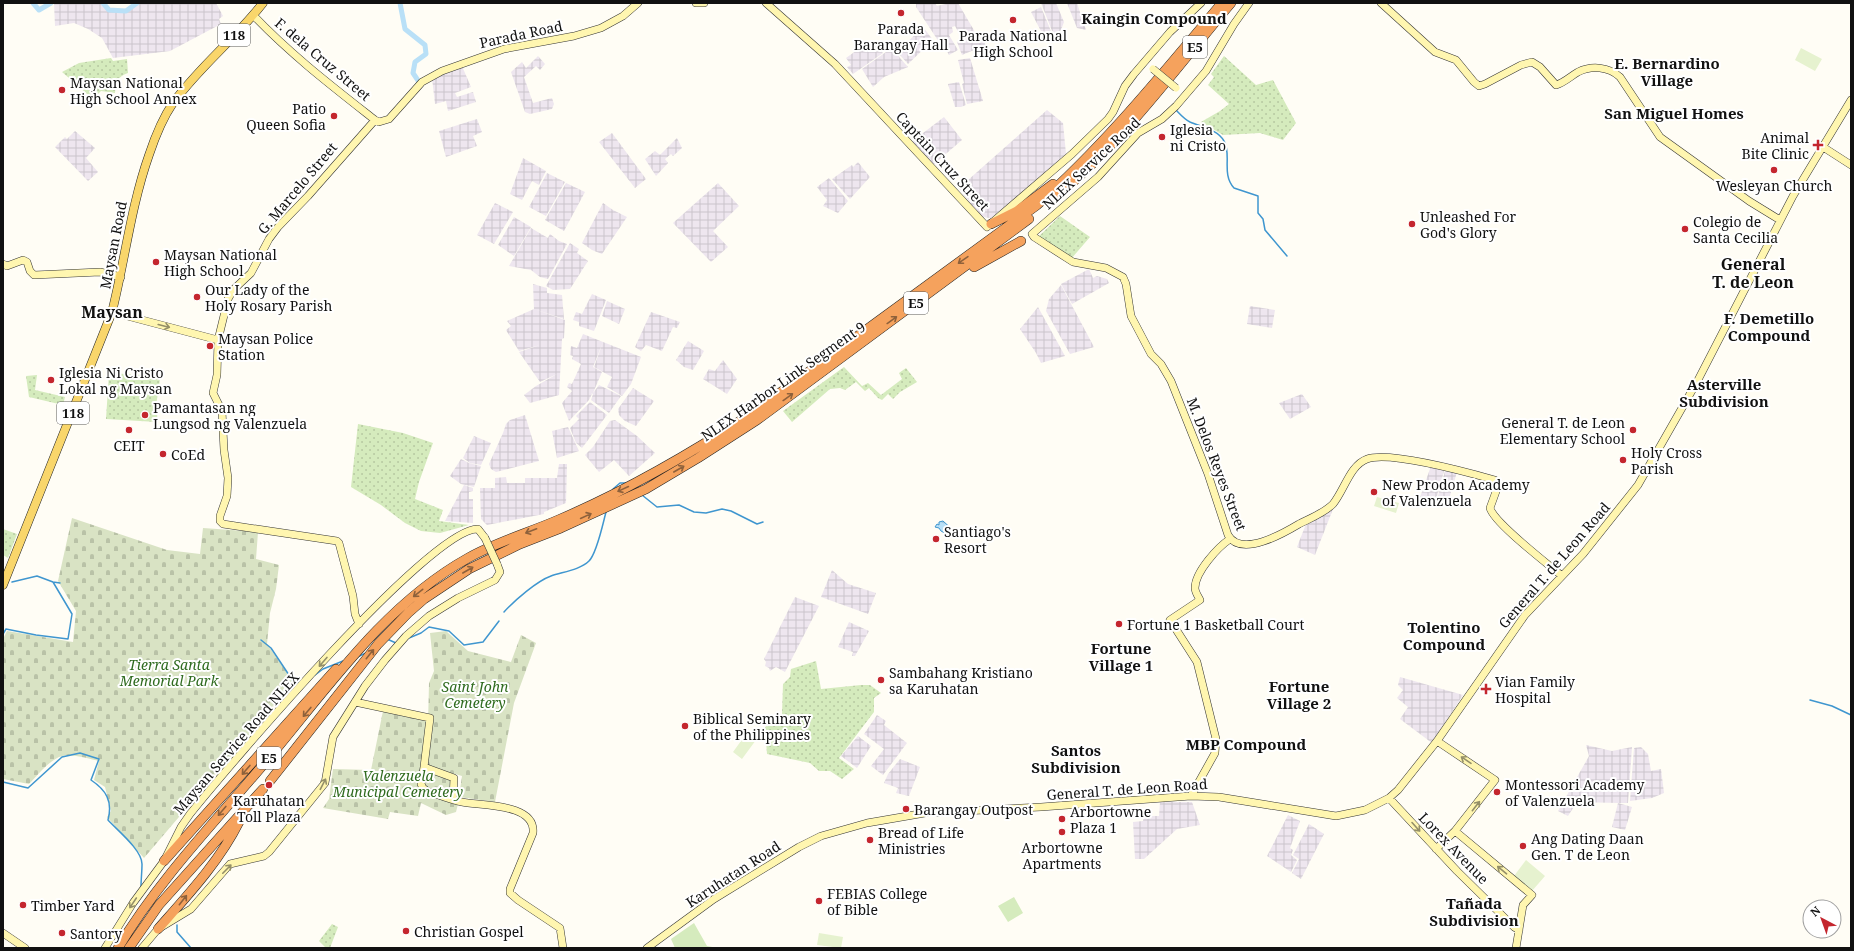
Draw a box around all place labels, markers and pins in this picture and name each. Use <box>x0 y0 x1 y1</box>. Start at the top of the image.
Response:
marker: Parada Barangay Hall <box>896 8 906 18</box>
marker: Parada National High School <box>1008 15 1018 25</box>
place label: Parada Barangay Hall <box>854 19 949 54</box>
place label: Parada National High School <box>959 26 1068 61</box>
place label: Maysan National High School Annex <box>70 73 198 108</box>
marker: Maysan National High School Annex <box>57 85 67 95</box>
place label: Patio Queen Sofia <box>246 99 326 134</box>
marker: Patio Queen Sofia <box>329 111 339 121</box>
place label: Iglesia ni Cristo <box>1170 120 1226 155</box>
place label: Animal Bite Clinic <box>1741 128 1810 163</box>
marker: Iglesia ni Cristo <box>1157 132 1167 142</box>
marker: Animal Bite Clinic <box>1812 139 1824 151</box>
marker: Wesleyan Church <box>1769 165 1779 175</box>
place label: Wesleyan Church <box>1716 176 1832 195</box>
place label: Unleashed For God's Glory <box>1420 207 1516 242</box>
place label: Colegio de Santa Cecilia <box>1693 212 1778 247</box>
marker: Unleashed For God's Glory <box>1407 219 1417 229</box>
marker: Colegio de Santa Cecilia <box>1680 224 1690 234</box>
place label: Maysan National High School <box>164 245 277 280</box>
marker: Maysan National High School <box>151 257 161 267</box>
place label: Our Lady of the Holy Rosary Parish <box>205 280 332 315</box>
marker: Our Lady of the Holy Rosary Parish <box>192 292 202 302</box>
place label: Maysan Police Station <box>218 329 313 364</box>
marker: Maysan Police Station <box>205 341 215 351</box>
place label: Iglesia Ni Cristo Lokal ng Maysan <box>59 363 172 398</box>
marker: Iglesia Ni Cristo Lokal ng Maysan <box>46 375 56 385</box>
place label: Pamantasan ng Lungsod ng Valenzuela <box>153 398 307 433</box>
marker: Pamantasan ng Lungsod ng Valenzuela <box>140 410 150 420</box>
place label: General T. de Leon Elementary School <box>1500 413 1626 448</box>
marker: CEIT <box>124 425 134 435</box>
marker: General T. de Leon Elementary School <box>1628 425 1638 435</box>
place label: CEIT <box>113 436 145 455</box>
place label: Holy Cross Parish <box>1631 443 1702 478</box>
place label: CoEd <box>171 445 205 464</box>
marker: CoEd <box>158 449 168 459</box>
marker: Holy Cross Parish <box>1618 455 1628 465</box>
place label: New Prodon Academy of Valenzuela <box>1382 475 1530 510</box>
marker: New Prodon Academy of Valenzuela <box>1369 487 1379 497</box>
place label: Santiago's Resort <box>944 522 1011 557</box>
marker: Santiago's Resort <box>931 534 941 544</box>
place label: Fortune 1 Basketball Court <box>1127 615 1304 634</box>
marker: Fortune 1 Basketball Court <box>1114 619 1124 629</box>
place label: Sambahang Kristiano sa Karuhatan <box>889 663 1033 698</box>
place label: Vian Family Hospital <box>1495 672 1575 707</box>
marker: Sambahang Kristiano sa Karuhatan <box>876 675 886 685</box>
marker: Vian Family Hospital <box>1480 683 1492 695</box>
place label: Biblical Seminary of the Philippines <box>693 709 811 744</box>
marker: Biblical Seminary of the Philippines <box>680 721 690 731</box>
place label: Montessori Academy of Valenzuela <box>1505 775 1644 810</box>
marker: Karuhatan Toll Plaza <box>264 780 274 790</box>
marker: Montessori Academy of Valenzuela <box>1492 787 1502 797</box>
place label: Karuhatan Toll Plaza <box>233 791 305 826</box>
place label: Barangay Outpost <box>914 800 1033 819</box>
place label: Arbortowne Plaza 1 <box>1070 802 1151 837</box>
marker: Barangay Outpost <box>901 804 911 814</box>
marker: Arbortowne Plaza 1 <box>1057 814 1067 824</box>
place label: Bread of Life Ministries <box>878 823 964 858</box>
marker: Arbortowne Apartments <box>1057 827 1067 837</box>
place label: Ang Dating Daan Gen. T de Leon <box>1531 829 1644 864</box>
marker: Bread of Life Ministries <box>865 835 875 845</box>
place label: Arbortowne Apartments <box>1021 838 1103 873</box>
marker: Ang Dating Daan Gen. T de Leon <box>1518 841 1528 851</box>
place label: FEBIAS College of Bible <box>827 884 927 919</box>
place label: Timber Yard <box>31 896 115 915</box>
marker: FEBIAS College of Bible <box>814 896 824 906</box>
marker: Timber Yard <box>18 900 28 910</box>
place label: Christian Gospel <box>414 922 524 941</box>
place label: Santory <box>70 924 122 943</box>
marker: Christian Gospel <box>401 926 411 936</box>
marker: Santory <box>57 928 67 938</box>

